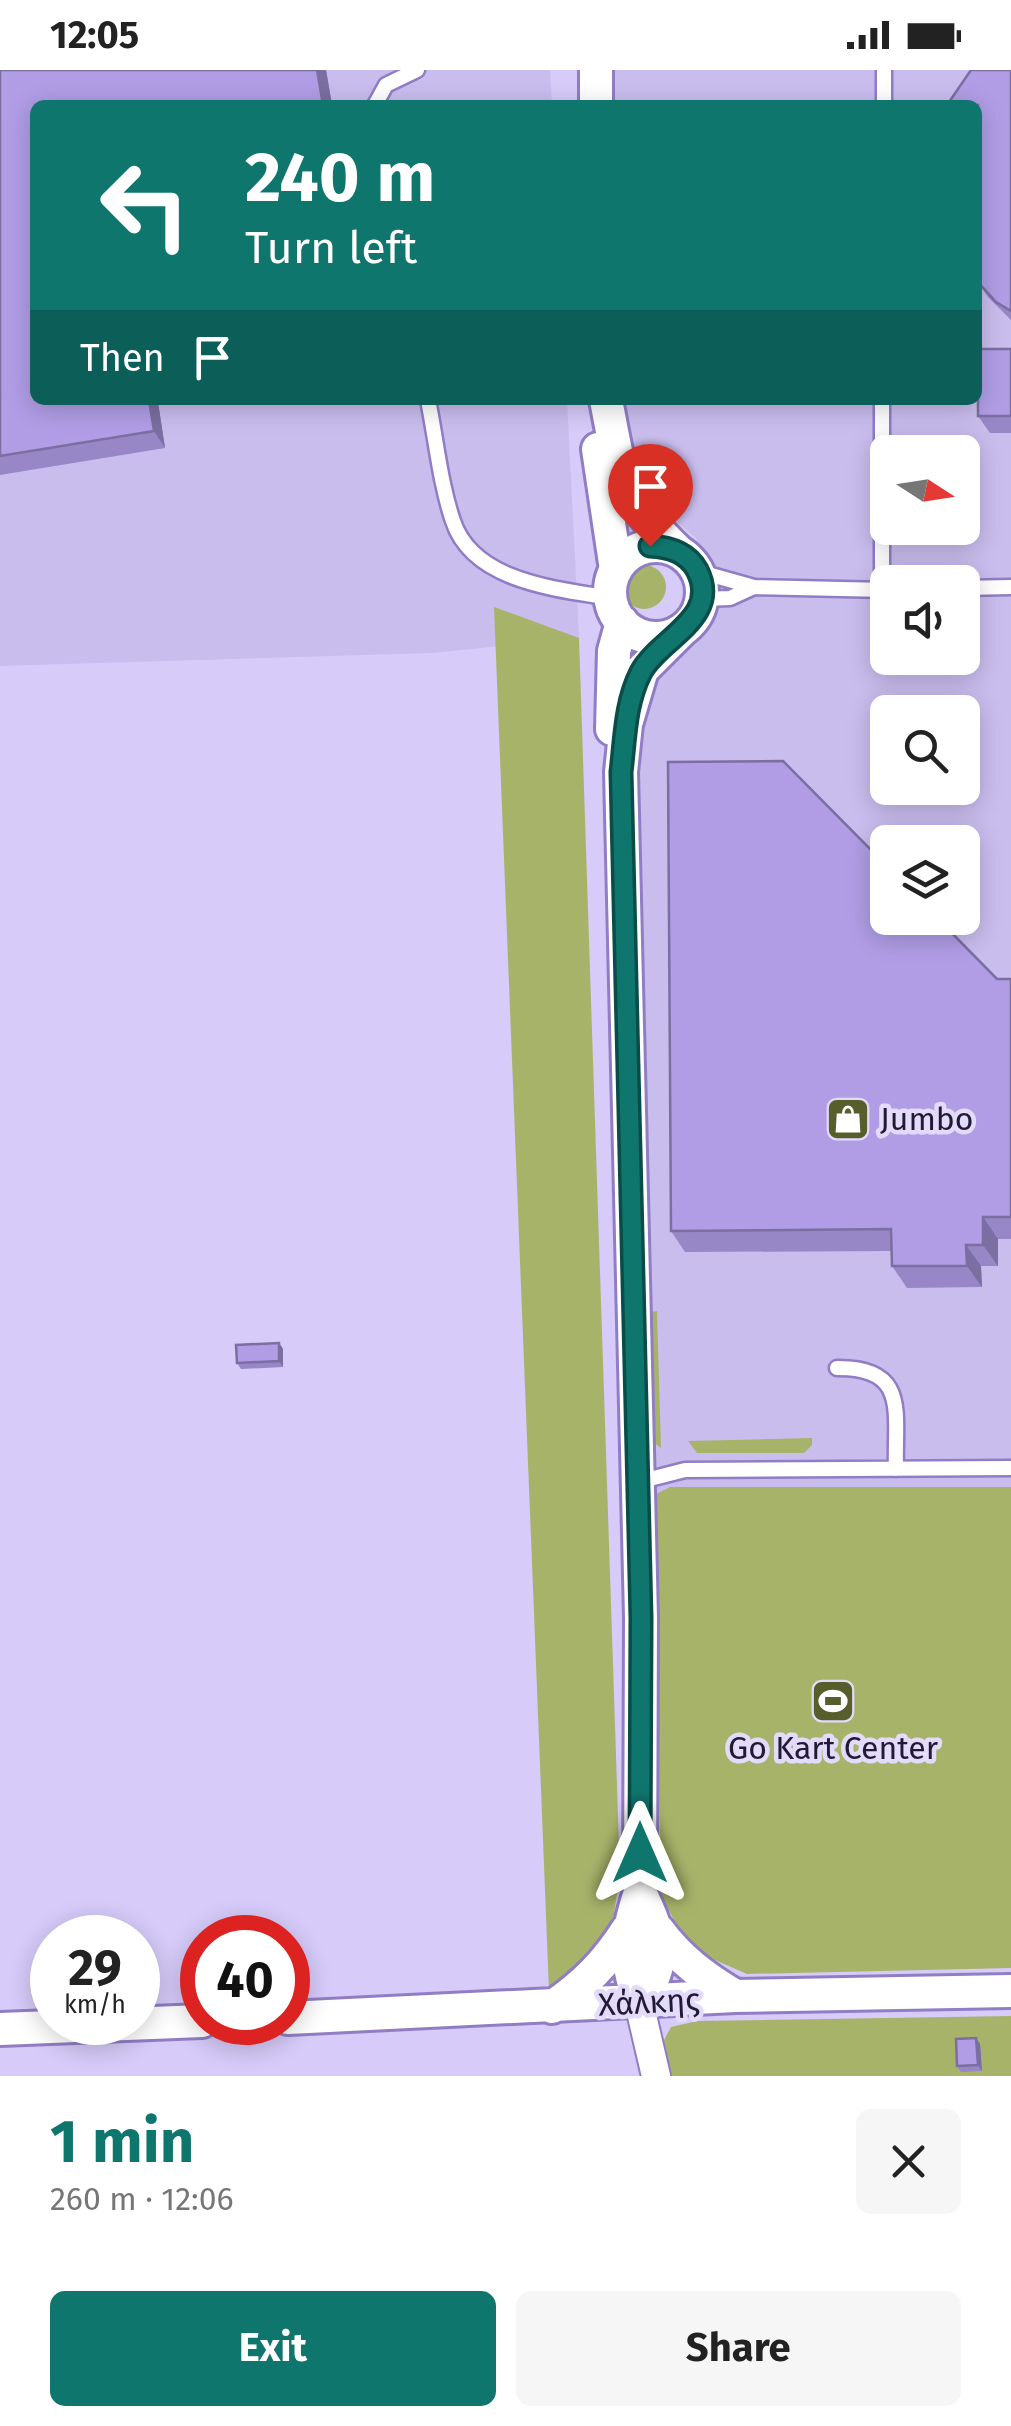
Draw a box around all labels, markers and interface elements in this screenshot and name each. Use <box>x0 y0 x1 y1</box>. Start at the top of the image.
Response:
text: 12:05 <box>50 12 139 58</box>
text: 240 m <box>245 136 435 220</box>
icon: left <box>80 140 210 270</box>
text: Turn left <box>245 221 417 275</box>
icon: arrive <box>185 330 240 385</box>
text: Then <box>80 335 165 381</box>
north arrow <box>870 435 980 545</box>
map controls <box>870 435 980 935</box>
pin <box>608 444 693 547</box>
icon: arrive <box>623 459 678 514</box>
button: sound <box>870 565 980 675</box>
button: search <box>870 695 980 805</box>
button: layers <box>870 825 980 935</box>
shop icon: Jumbo <box>825 1096 871 1142</box>
place label: Jumbo <box>880 1100 974 1138</box>
sports icon: Go Kart Center <box>810 1678 856 1724</box>
place label: Go Kart Center <box>728 1729 939 1767</box>
position arrow <box>588 1801 692 1905</box>
speed limit sign: 40 <box>180 1915 310 2045</box>
text: 29 <box>68 1938 122 1998</box>
street label: Χάλκης <box>597 1980 701 2024</box>
text: km/h <box>64 1990 126 2020</box>
text: 1 min <box>50 2106 194 2178</box>
button: close <box>856 2109 961 2214</box>
text: 260 m · 12:06 <box>50 2180 234 2218</box>
button: Exit <box>50 2291 496 2406</box>
button: Share <box>516 2291 961 2406</box>

